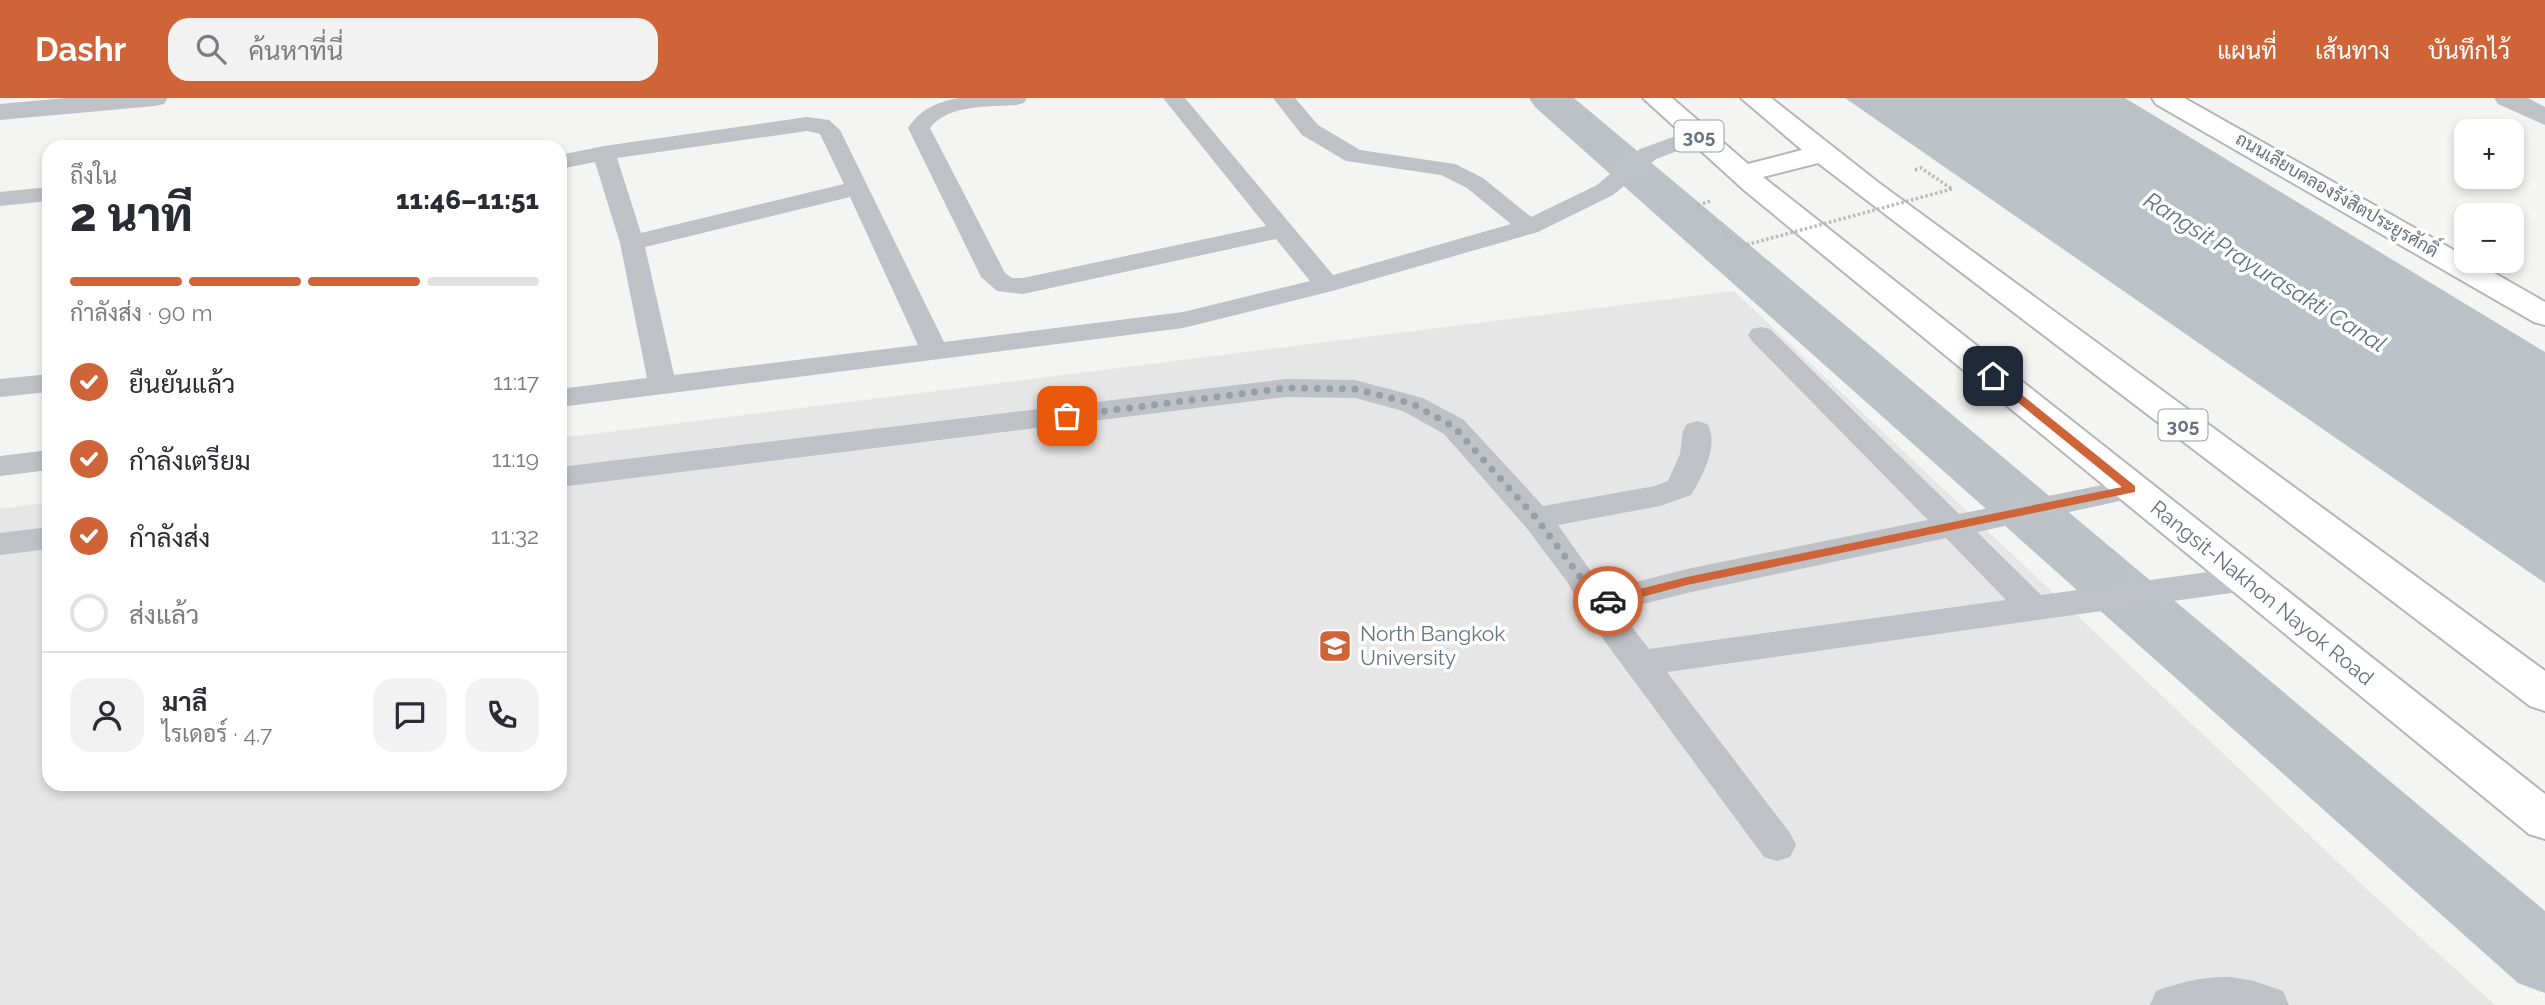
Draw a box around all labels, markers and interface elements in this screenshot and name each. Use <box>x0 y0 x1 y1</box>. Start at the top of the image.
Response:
search box <box>168 18 658 81</box>
text: Dashr <box>35 30 126 69</box>
icon: search <box>192 30 230 68</box>
text: ค้นหาที่นี่ <box>248 36 343 66</box>
text: แผนที่ <box>2217 36 2277 65</box>
text: เส้นทาง <box>2315 36 2390 65</box>
text: บันทึกไว้ <box>2428 36 2510 65</box>
map controls <box>2454 119 2524 273</box>
button: + <box>2454 119 2524 189</box>
road number: 305 <box>1674 120 1724 152</box>
street label: ถนนเลียบคลองรังสิตประยูรศักดิ์ <box>2231 123 2445 264</box>
text: ถึงใน <box>70 162 117 189</box>
text: 11:46–11:51 <box>396 185 539 215</box>
water label: Rangsit Prayurasakti Canal <box>2139 186 2391 357</box>
text: 2 นาที <box>70 188 193 242</box>
button: − <box>2454 203 2524 273</box>
text: กำลังส่ง · 90 m <box>70 299 213 326</box>
pin <box>1963 346 2023 406</box>
icon: home <box>1974 357 2012 395</box>
icon: check <box>70 363 108 401</box>
text: 11:17 <box>493 368 539 395</box>
text: ยืนยันแล้ว <box>129 369 235 399</box>
pin <box>1037 386 1097 446</box>
icon: bag <box>1048 397 1086 435</box>
road number: 305 <box>2158 410 2208 440</box>
icon: check <box>70 440 108 478</box>
text: 11:19 <box>492 445 539 472</box>
text: กำลังเตรียม <box>129 446 251 476</box>
street label: Rangsit-Nakhon Nayok Road <box>2146 495 2379 690</box>
icon: check <box>70 517 108 555</box>
text: 11:32 <box>491 522 539 549</box>
text: กำลังส่ง <box>129 523 210 553</box>
courier <box>1573 566 1643 636</box>
icon: car <box>1589 582 1627 620</box>
text: ส่งแล้ว <box>129 600 199 630</box>
place label: North Bangkok University <box>1360 621 1505 670</box>
school or university icon: North Bangkok University <box>1316 627 1354 665</box>
button: person <box>70 678 144 752</box>
button: chat <box>373 678 447 752</box>
button: phone <box>465 678 539 752</box>
text: มาลี <box>162 687 207 717</box>
text: ไรเดอร์ · 4.7 <box>162 720 272 747</box>

